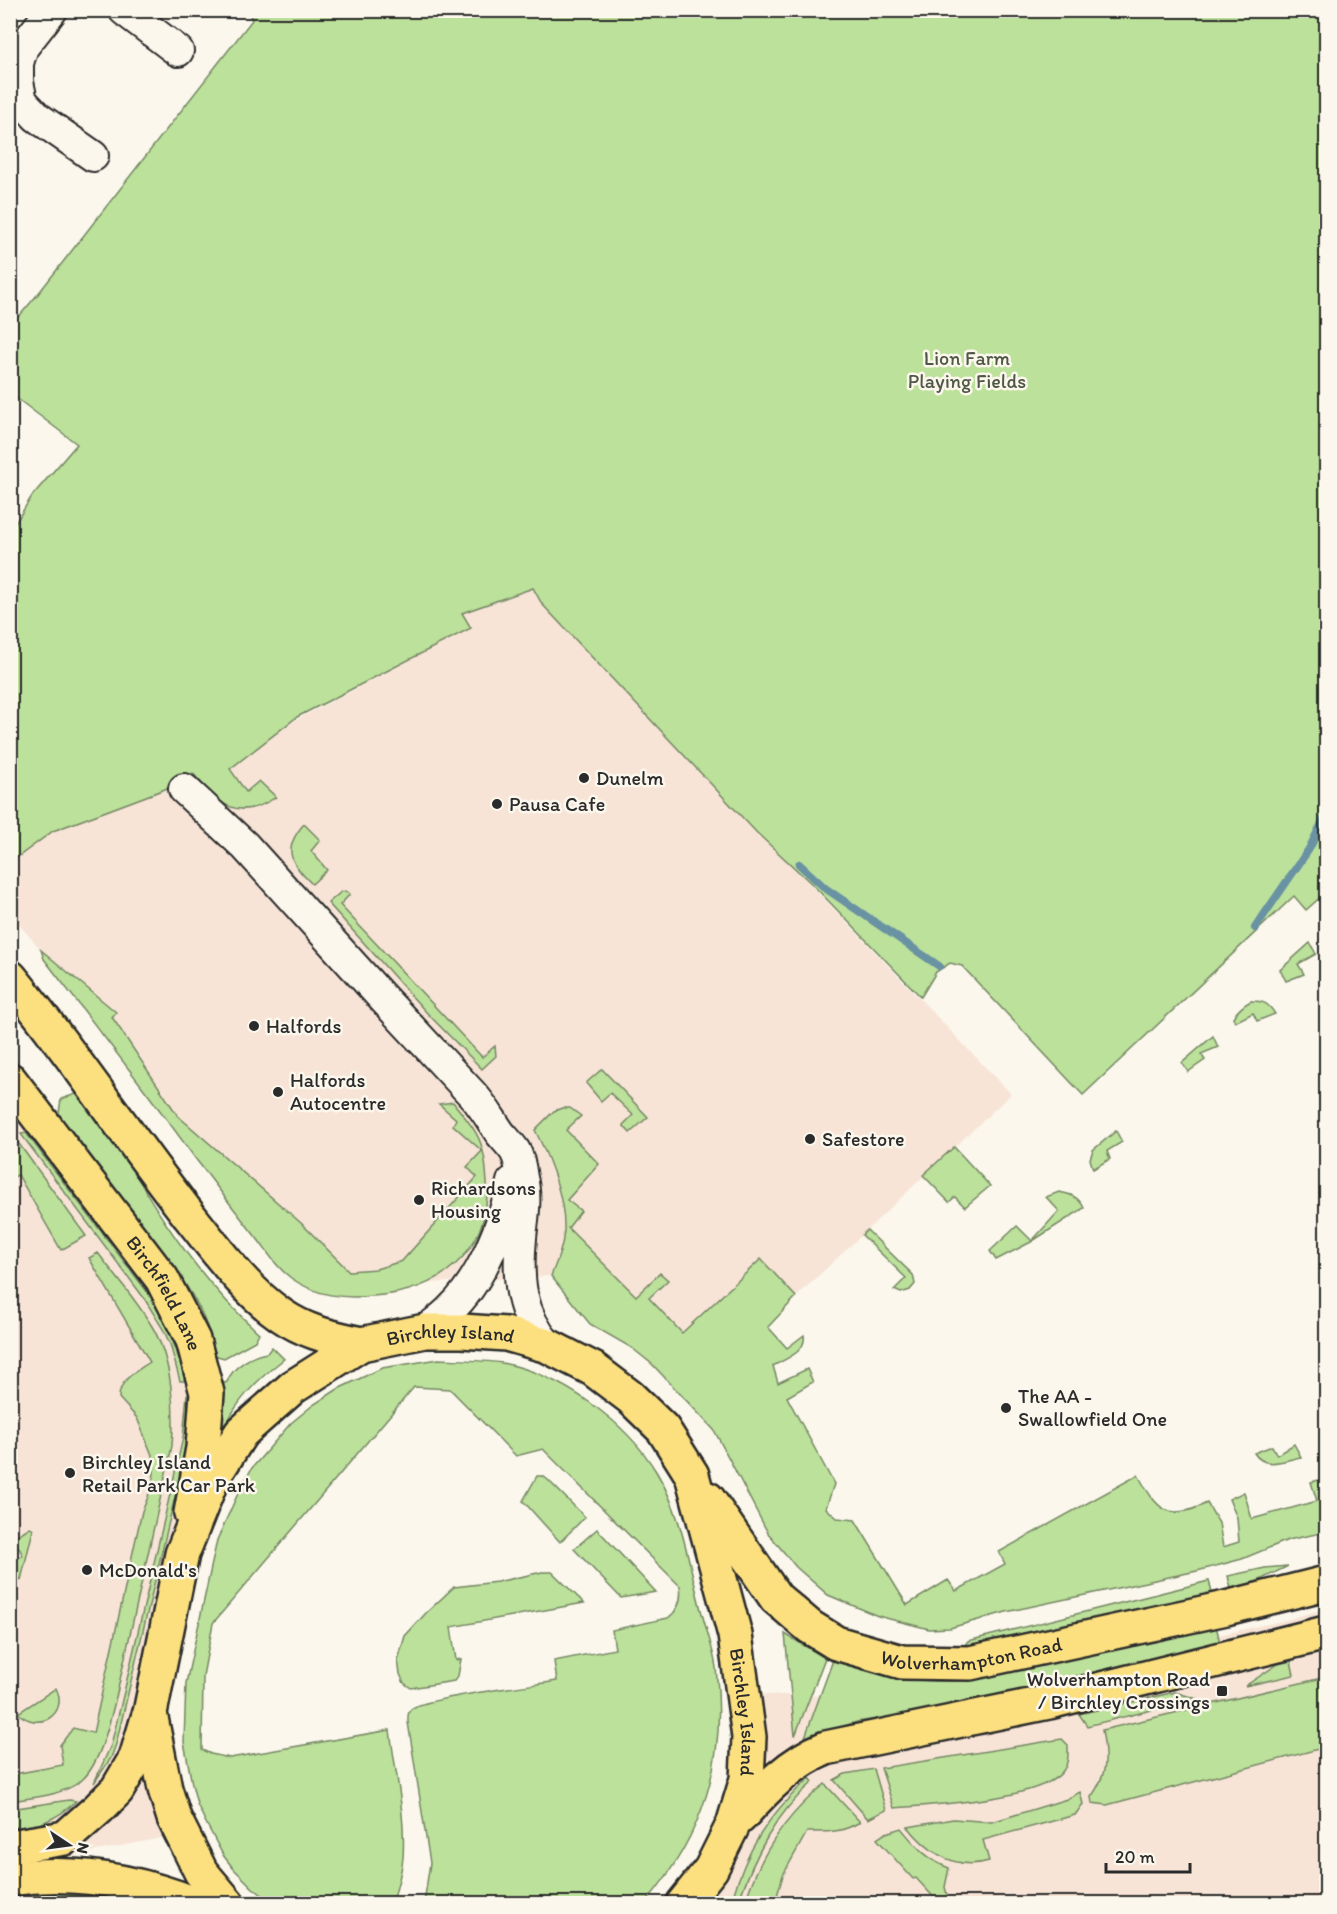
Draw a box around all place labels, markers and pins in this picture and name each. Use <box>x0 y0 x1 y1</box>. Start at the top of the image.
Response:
place label: Dunelm <box>596 766 664 790</box>
marker: Dunelm <box>577 771 591 785</box>
place label: Pausa Cafe <box>509 792 605 816</box>
marker: Pausa Cafe <box>490 797 504 811</box>
place label: Halfords <box>266 1014 342 1038</box>
marker: Halfords <box>247 1019 261 1033</box>
place label: Halfords Autocentre <box>290 1068 386 1115</box>
marker: Halfords Autocentre <box>271 1085 285 1099</box>
place label: Safestore <box>822 1127 905 1151</box>
marker: Safestore <box>803 1132 817 1146</box>
place label: Richardsons Housing <box>431 1176 536 1223</box>
marker: Richardsons Housing <box>412 1193 426 1207</box>
place label: The AA - Swallowfield One <box>1018 1384 1167 1431</box>
marker: The AA - Swallowfield One <box>999 1401 1013 1415</box>
place label: Birchley Island Retail Park Car Park <box>82 1450 256 1497</box>
marker: Birchley Island Retail Park Car Park <box>63 1466 77 1480</box>
place label: McDonald's <box>99 1558 197 1582</box>
marker: McDonald's <box>80 1563 94 1577</box>
place label: Wolverhampton Road / Birchley Crossings <box>1027 1667 1210 1714</box>
marker: Wolverhampton Road / Birchley Crossings <box>1215 1684 1229 1698</box>

